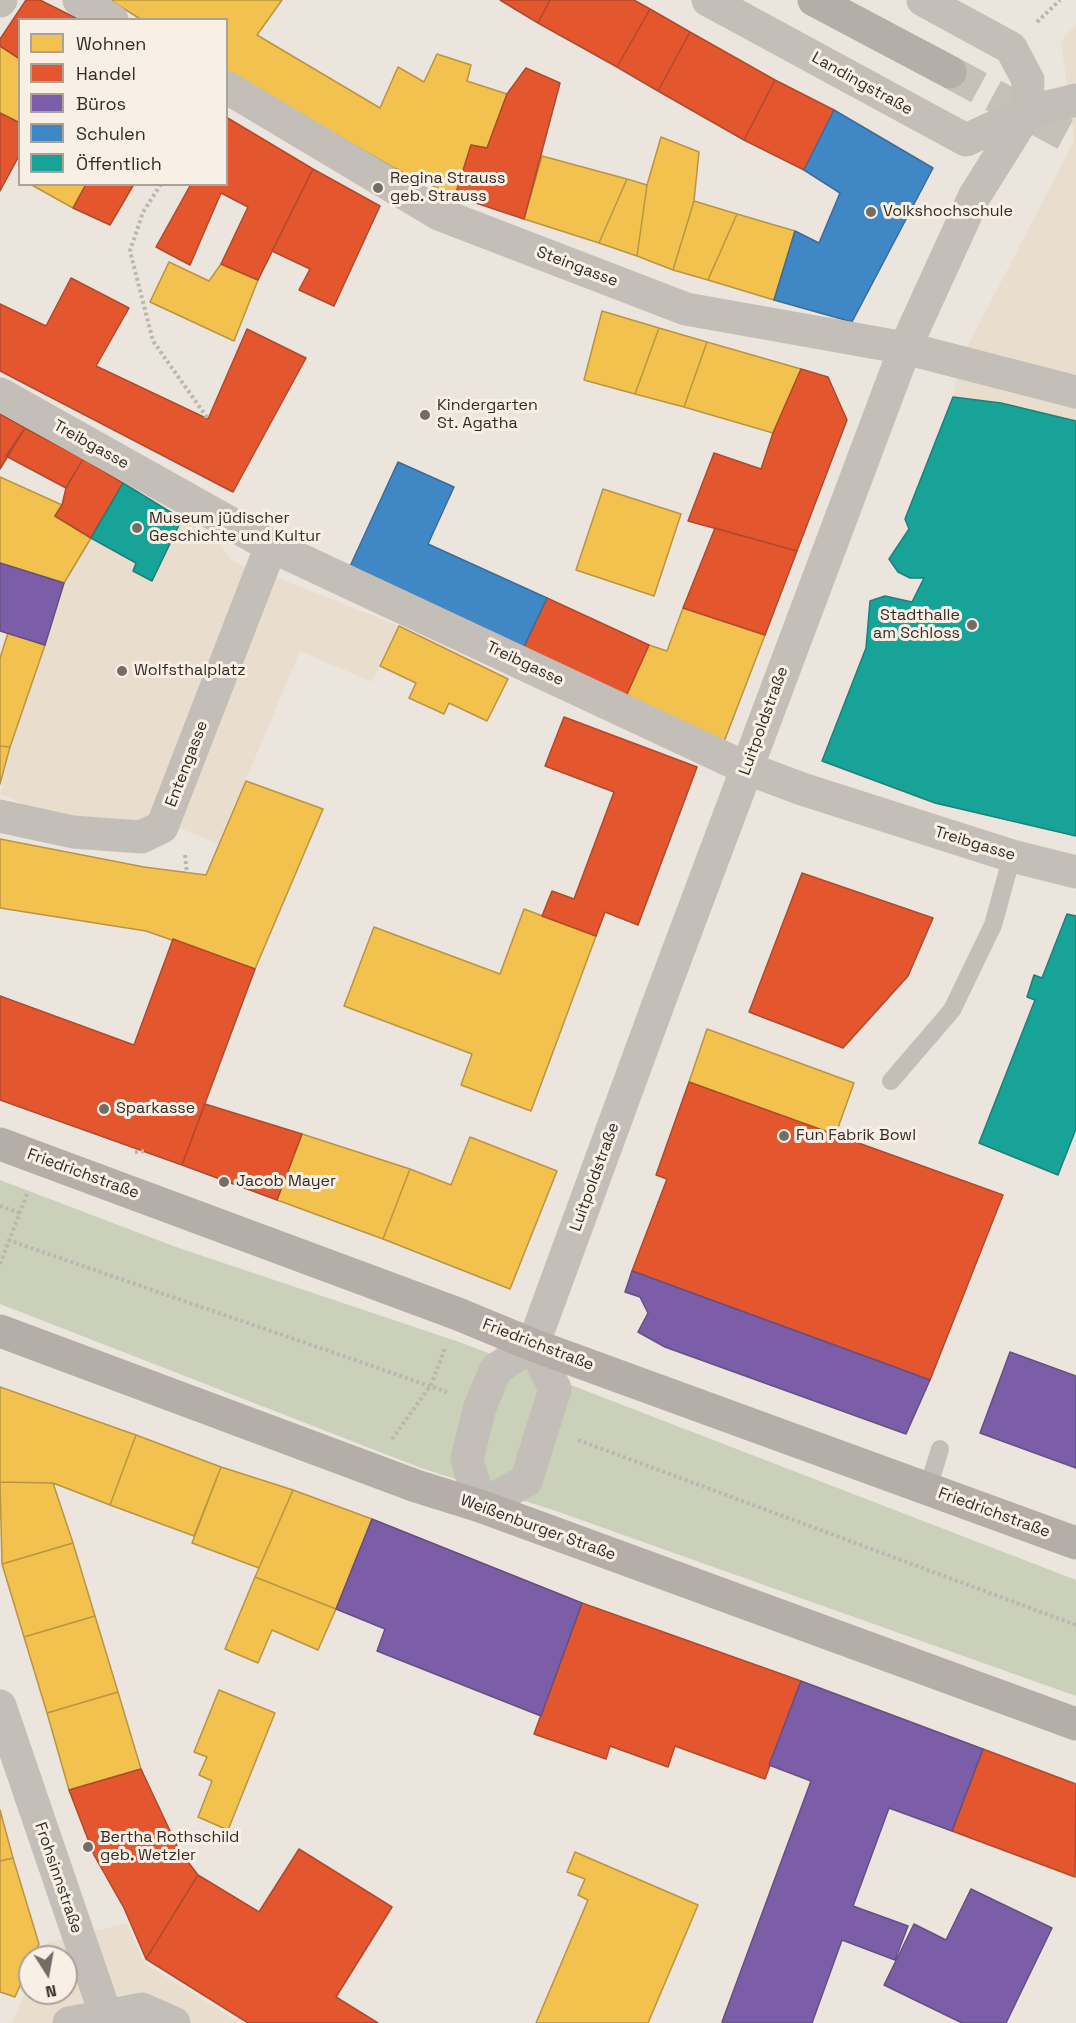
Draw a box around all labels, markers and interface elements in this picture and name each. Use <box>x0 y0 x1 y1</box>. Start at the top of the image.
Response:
legend <box>18 18 228 186</box>
text: Wohnen <box>76 32 146 55</box>
street label: Landingstraße <box>808 48 916 120</box>
text: Handel <box>76 62 136 85</box>
text: Büros <box>76 92 126 115</box>
text: Schulen <box>76 122 146 145</box>
text: Öffentlich <box>76 152 162 175</box>
place label: Regina Strauss geb. Strauss <box>390 169 505 207</box>
marker: Regina Strauss geb. Strauss <box>371 181 385 195</box>
place label: Volkshochschule <box>883 202 1013 222</box>
marker: Volkshochschule <box>864 205 878 219</box>
street label: Steingasse <box>533 243 621 291</box>
place label: Kindergarten St. Agatha <box>437 396 538 434</box>
marker: Kindergarten St. Agatha <box>418 408 432 422</box>
street label: Treibgasse <box>50 416 132 474</box>
place label: Museum jüdischer Geschichte und Kultur <box>149 509 321 547</box>
marker: Museum jüdischer Geschichte und Kultur <box>130 521 144 535</box>
place label: Stadthalle am Schloss <box>873 606 960 644</box>
marker: Stadthalle am Schloss <box>965 618 979 632</box>
street label: Treibgasse <box>483 638 567 690</box>
place label: Wolfsthalplatz <box>134 661 246 681</box>
marker: Wolfsthalplatz <box>115 664 129 678</box>
street label: Luitpoldstraße <box>735 664 793 778</box>
street label: Entengasse <box>162 718 212 810</box>
street label: Treibgasse <box>932 823 1018 865</box>
place label: Sparkasse <box>116 1099 195 1119</box>
marker: Sparkasse <box>97 1102 111 1116</box>
street label: Luitpoldstraße <box>566 1120 624 1234</box>
place label: Fun Fabrik Bowl <box>796 1126 916 1146</box>
marker: Fun Fabrik Bowl <box>777 1129 791 1143</box>
street label: Friedrichstraße <box>24 1145 142 1203</box>
place label: Jacob Mayer <box>236 1172 336 1192</box>
marker: Jacob Mayer <box>217 1175 231 1189</box>
street label: Friedrichstraße <box>480 1315 596 1375</box>
street label: Friedrichstraße <box>935 1484 1053 1542</box>
street label: Weißenburger Straße <box>458 1491 618 1565</box>
street label: Frohsinnstraße <box>30 1820 86 1936</box>
place label: Bertha Rothschild geb. Wetzler <box>100 1828 239 1866</box>
marker: Bertha Rothschild geb. Wetzler <box>81 1840 95 1854</box>
north arrow <box>18 1945 78 2005</box>
text: N <box>44 1980 58 2003</box>

